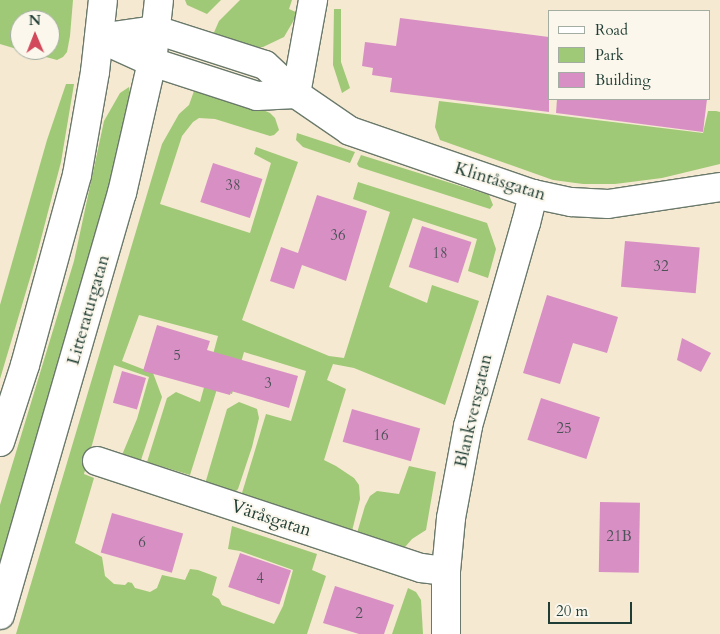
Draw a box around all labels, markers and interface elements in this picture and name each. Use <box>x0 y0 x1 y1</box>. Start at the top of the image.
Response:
north arrow <box>10 10 60 60</box>
legend <box>548 10 710 100</box>
text: N <box>29 11 41 30</box>
text: Road <box>595 20 628 40</box>
text: Park <box>595 45 624 65</box>
text: Building <box>595 70 651 90</box>
street label: Klintåsgatan <box>452 158 548 206</box>
house number: 38 <box>225 177 241 195</box>
house number: 36 <box>330 227 346 245</box>
house number: 18 <box>432 245 448 263</box>
street label: Litteraturgatan <box>63 252 115 368</box>
house number: 32 <box>653 258 669 276</box>
house number: 5 <box>173 347 181 365</box>
street label: Blankversgatan <box>450 352 498 470</box>
house number: 3 <box>264 375 272 393</box>
house number: 25 <box>556 420 572 438</box>
house number: 16 <box>373 427 389 445</box>
street label: Väråsgatan <box>228 496 314 542</box>
house number: 21B <box>606 528 632 546</box>
house number: 6 <box>138 534 146 552</box>
house number: 4 <box>256 570 264 588</box>
scale bar <box>550 592 634 624</box>
text: 20 m <box>556 601 588 621</box>
house number: 2 <box>355 605 363 623</box>

